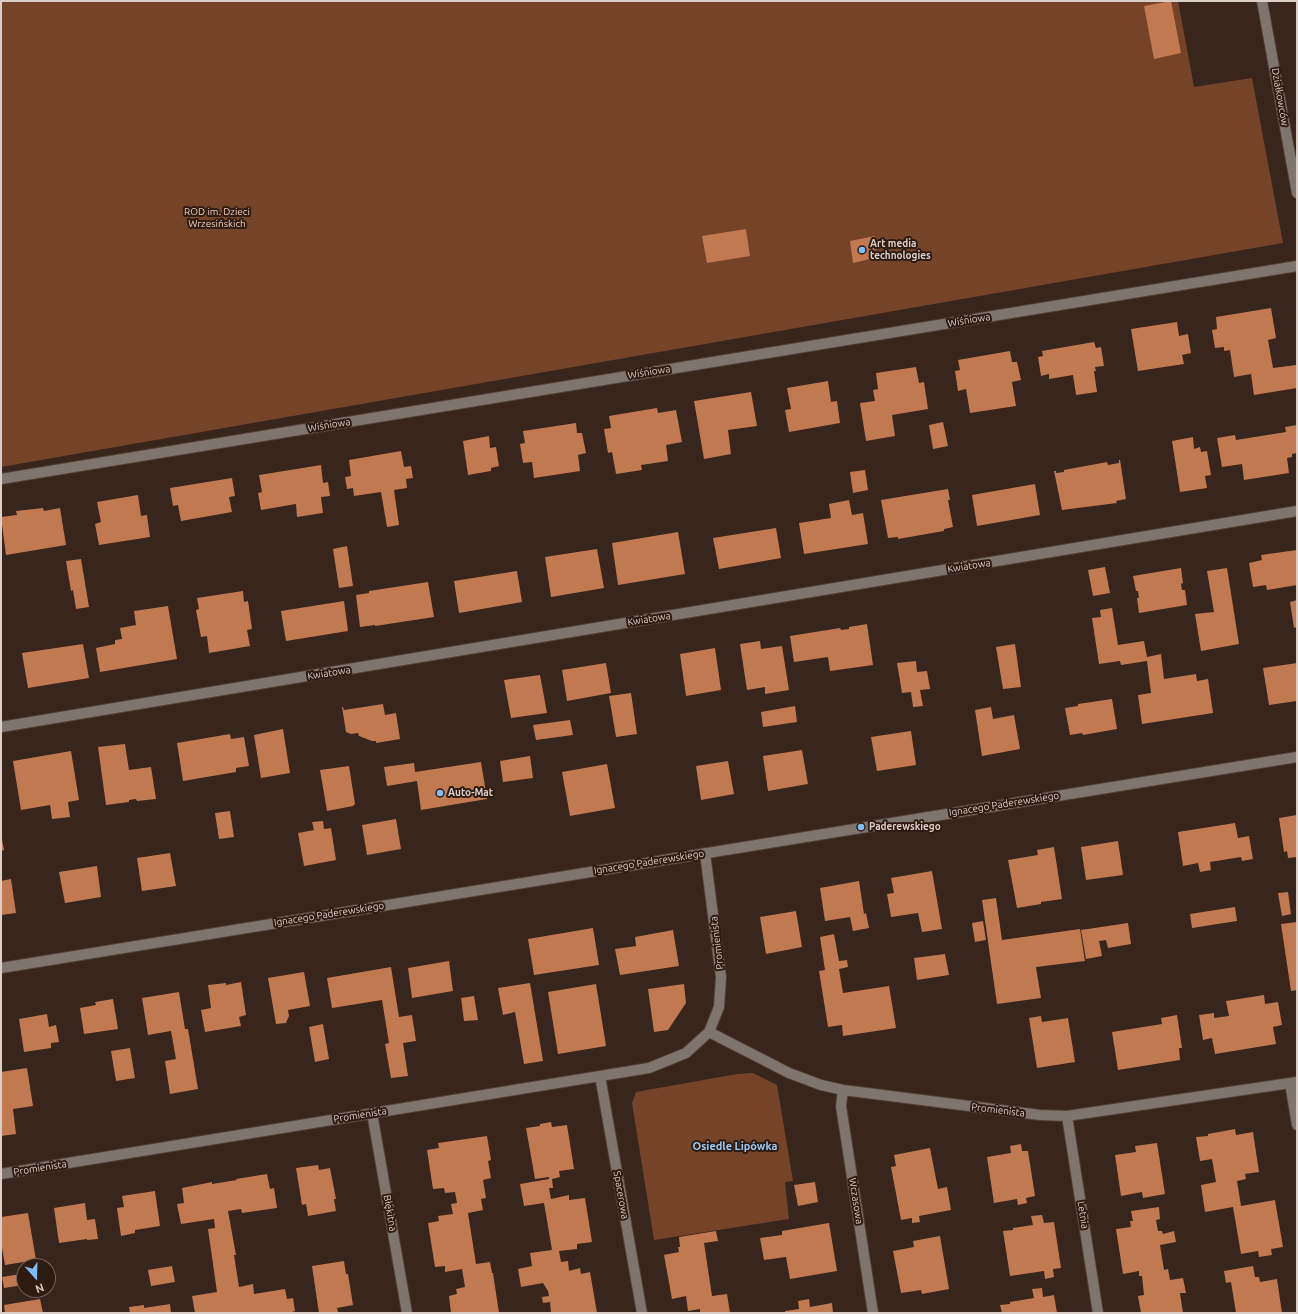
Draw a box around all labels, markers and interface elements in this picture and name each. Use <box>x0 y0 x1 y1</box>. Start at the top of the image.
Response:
street label: Działkowców <box>1269 67 1291 127</box>
park label: ROD im. Dzieci Wrzesińskich <box>184 206 250 230</box>
place label: Art media technologies <box>870 238 931 262</box>
marker: Art media technologies <box>857 245 867 255</box>
street label: Wiśniowa <box>947 311 991 329</box>
street label: Wiśniowa <box>627 363 671 381</box>
street label: Wiśniowa <box>307 416 351 434</box>
street label: Kwiatowa <box>946 557 992 575</box>
street label: Kwiatowa <box>626 610 672 628</box>
street label: Kwiatowa <box>306 664 352 682</box>
place label: Auto-Mat <box>448 787 493 799</box>
marker: Auto-Mat <box>435 788 445 798</box>
street label: Ignacego Paderewskiego <box>948 789 1060 819</box>
place label: Paderewskiego <box>869 821 941 833</box>
marker: Paderewskiego <box>856 822 866 832</box>
street label: Ignacego Paderewskiego <box>593 847 705 877</box>
street label: Ignacego Paderewskiego <box>273 899 385 929</box>
street label: Promienista <box>708 916 726 970</box>
street label: Promienista <box>971 1101 1025 1119</box>
street label: Promienista <box>333 1105 387 1125</box>
district label: Osiedle Lipówka <box>693 1139 777 1153</box>
street label: Promienista <box>13 1158 67 1178</box>
street label: Spacerowa <box>611 1170 631 1220</box>
street label: Wczasowa <box>846 1177 866 1225</box>
street label: Błękitna <box>381 1194 399 1232</box>
street label: Letnia <box>1075 1200 1091 1230</box>
north arrow <box>16 1258 56 1298</box>
text: N <box>34 1281 46 1295</box>

